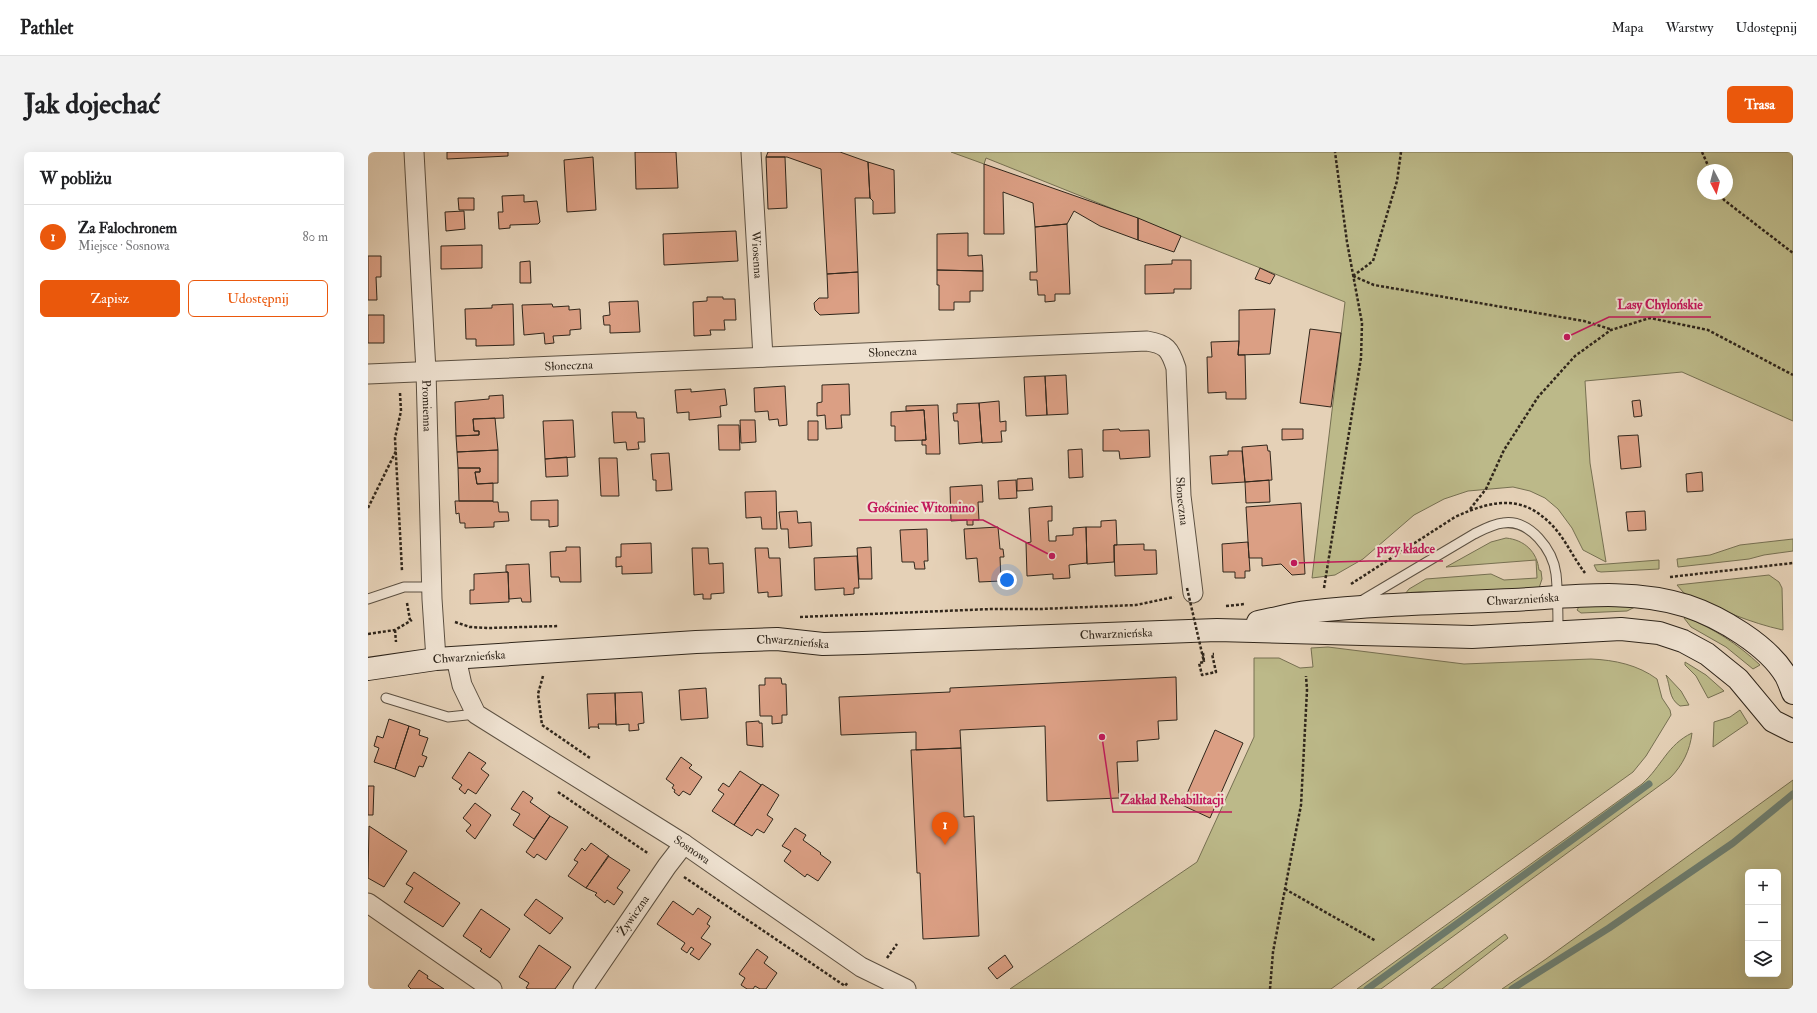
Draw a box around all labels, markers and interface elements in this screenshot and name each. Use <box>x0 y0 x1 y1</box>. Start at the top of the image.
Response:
text: Pathlet <box>20 16 74 40</box>
text: Mapa <box>1611 19 1643 36</box>
text: Warstwy <box>1665 19 1714 36</box>
text: Udostępnij <box>1736 19 1797 36</box>
button: Trasa <box>1727 86 1793 123</box>
text: Jak dojechać <box>24 87 160 122</box>
north arrow <box>1697 164 1733 200</box>
text: W pobliżu <box>40 168 112 189</box>
text: Za Falochronem <box>78 219 177 238</box>
text: 1 <box>51 229 55 245</box>
text: 80 m <box>302 229 328 245</box>
street label: Wiosenna <box>748 230 766 280</box>
text: Miejsce · Sosnowa <box>78 238 170 254</box>
button: Zapisz <box>40 280 180 317</box>
button: Udostępnij <box>188 280 328 317</box>
callout: Lasy Chylońskie <box>1609 292 1711 317</box>
text: Lasy Chylońskie <box>1617 297 1703 314</box>
street label: Słoneczna <box>868 343 918 360</box>
street label: Słoneczna <box>544 357 594 374</box>
street label: Promienna <box>419 380 435 433</box>
street label: Słoneczna <box>1173 477 1192 527</box>
callout: Gościniec Witomino <box>859 495 983 520</box>
text: Gościniec Witomino <box>867 500 975 516</box>
callout: przy kładce <box>1369 536 1443 561</box>
text: przy kładce <box>1376 541 1436 558</box>
your location <box>997 570 1017 590</box>
street label: Chwarznieńska <box>1486 589 1560 609</box>
street label: Chwarznieńska <box>1080 625 1154 643</box>
street label: Chwarznieńska <box>756 631 830 652</box>
street label: Chwarznieńska <box>432 647 507 667</box>
callout: Zakład Rehabilitacji <box>1113 787 1232 812</box>
text: Zakład Rehabilitacji <box>1120 792 1224 808</box>
pin: 1 <box>932 812 958 845</box>
street label: Sosnowa <box>671 832 714 868</box>
map controls <box>1745 869 1781 977</box>
button: + <box>1745 869 1781 905</box>
street label: Żywiczna <box>613 891 653 939</box>
button: − <box>1745 905 1781 941</box>
button: layers <box>1745 941 1781 977</box>

